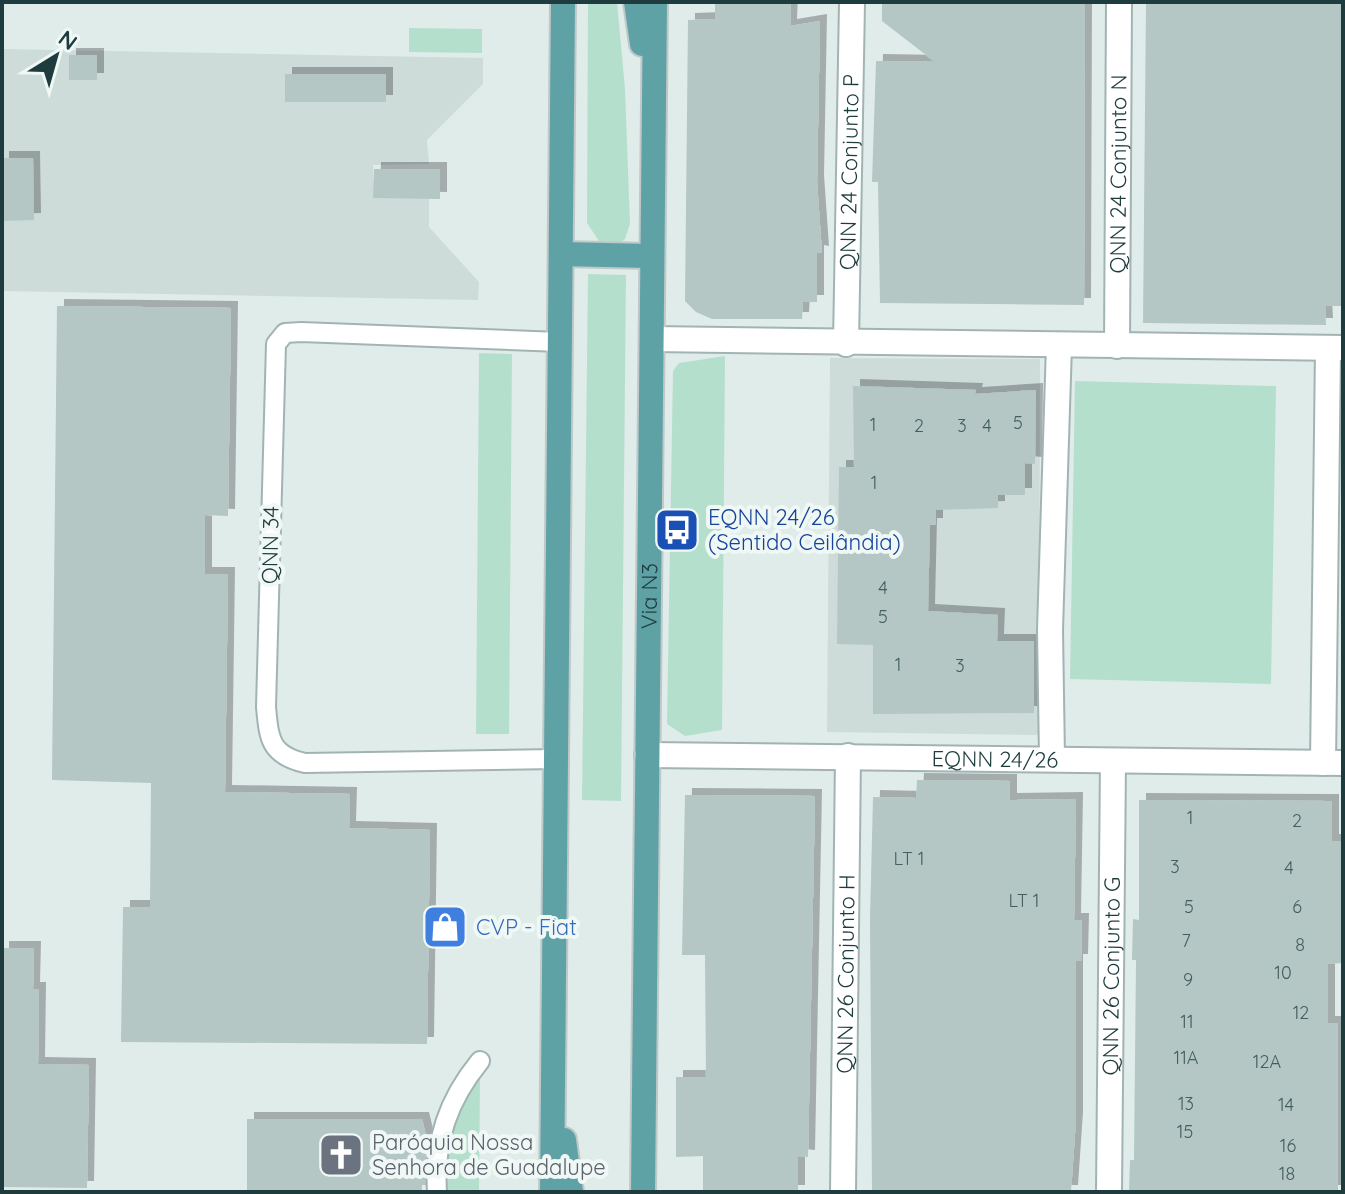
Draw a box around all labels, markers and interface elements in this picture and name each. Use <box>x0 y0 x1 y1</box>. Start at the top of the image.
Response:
north arrow <box>16 16 96 96</box>
text: N <box>53 24 83 56</box>
street label: QNN 24 Conjunto P <box>833 74 865 270</box>
street label: QNN 24 Conjunto N <box>1103 74 1133 274</box>
house number: 5 <box>1013 411 1023 434</box>
house number: 1 <box>870 413 876 436</box>
house number: 2 <box>914 414 924 437</box>
house number: 3 <box>957 414 967 437</box>
house number: 4 <box>982 414 992 437</box>
house number: 1 <box>871 471 877 494</box>
place label: EQNN 24/26 (Sentido Ceilândia) <box>708 503 901 556</box>
street label: QNN 34 <box>255 506 285 584</box>
bus stop icon: EQNN 24/26 (Sentido Ceilândia) <box>653 506 701 554</box>
street label: Via N3 <box>635 563 663 629</box>
house number: 4 <box>878 576 888 599</box>
house number: 5 <box>878 605 888 628</box>
house number: 1 <box>895 653 901 676</box>
house number: 3 <box>955 654 965 677</box>
street label: EQNN 24/26 <box>932 744 1059 774</box>
house number: 1 <box>1187 806 1193 829</box>
house number: 2 <box>1292 809 1302 832</box>
house number: LT 1 <box>894 847 924 870</box>
house number: 3 <box>1170 855 1180 878</box>
house number: 4 <box>1284 856 1294 879</box>
street label: QNN 26 Conjunto H <box>830 874 861 1074</box>
street label: QNN 26 Conjunto G <box>1096 877 1126 1076</box>
house number: LT 1 <box>1009 889 1039 912</box>
house number: 5 <box>1184 895 1194 918</box>
house number: 6 <box>1292 895 1302 918</box>
shop icon: CVP - Fiat <box>421 903 469 951</box>
place label: CVP - Fiat <box>476 913 577 941</box>
house number: 7 <box>1181 929 1191 952</box>
house number: 8 <box>1295 933 1305 956</box>
house number: 10 <box>1274 961 1292 984</box>
house number: 9 <box>1183 968 1193 991</box>
house number: 12 <box>1293 1001 1309 1024</box>
house number: 11 <box>1180 1010 1194 1033</box>
house number: 11A <box>1174 1046 1199 1069</box>
house number: 12A <box>1253 1050 1281 1073</box>
house number: 13 <box>1178 1092 1194 1115</box>
house number: 14 <box>1278 1093 1294 1116</box>
house number: 15 <box>1177 1120 1193 1143</box>
place label: Paróquia Nossa Senhora de Guadalupe <box>372 1128 606 1181</box>
church icon: Paróquia Nossa Senhora de Guadalupe <box>317 1131 365 1179</box>
house number: 16 <box>1280 1134 1296 1157</box>
house number: 18 <box>1279 1162 1295 1185</box>

